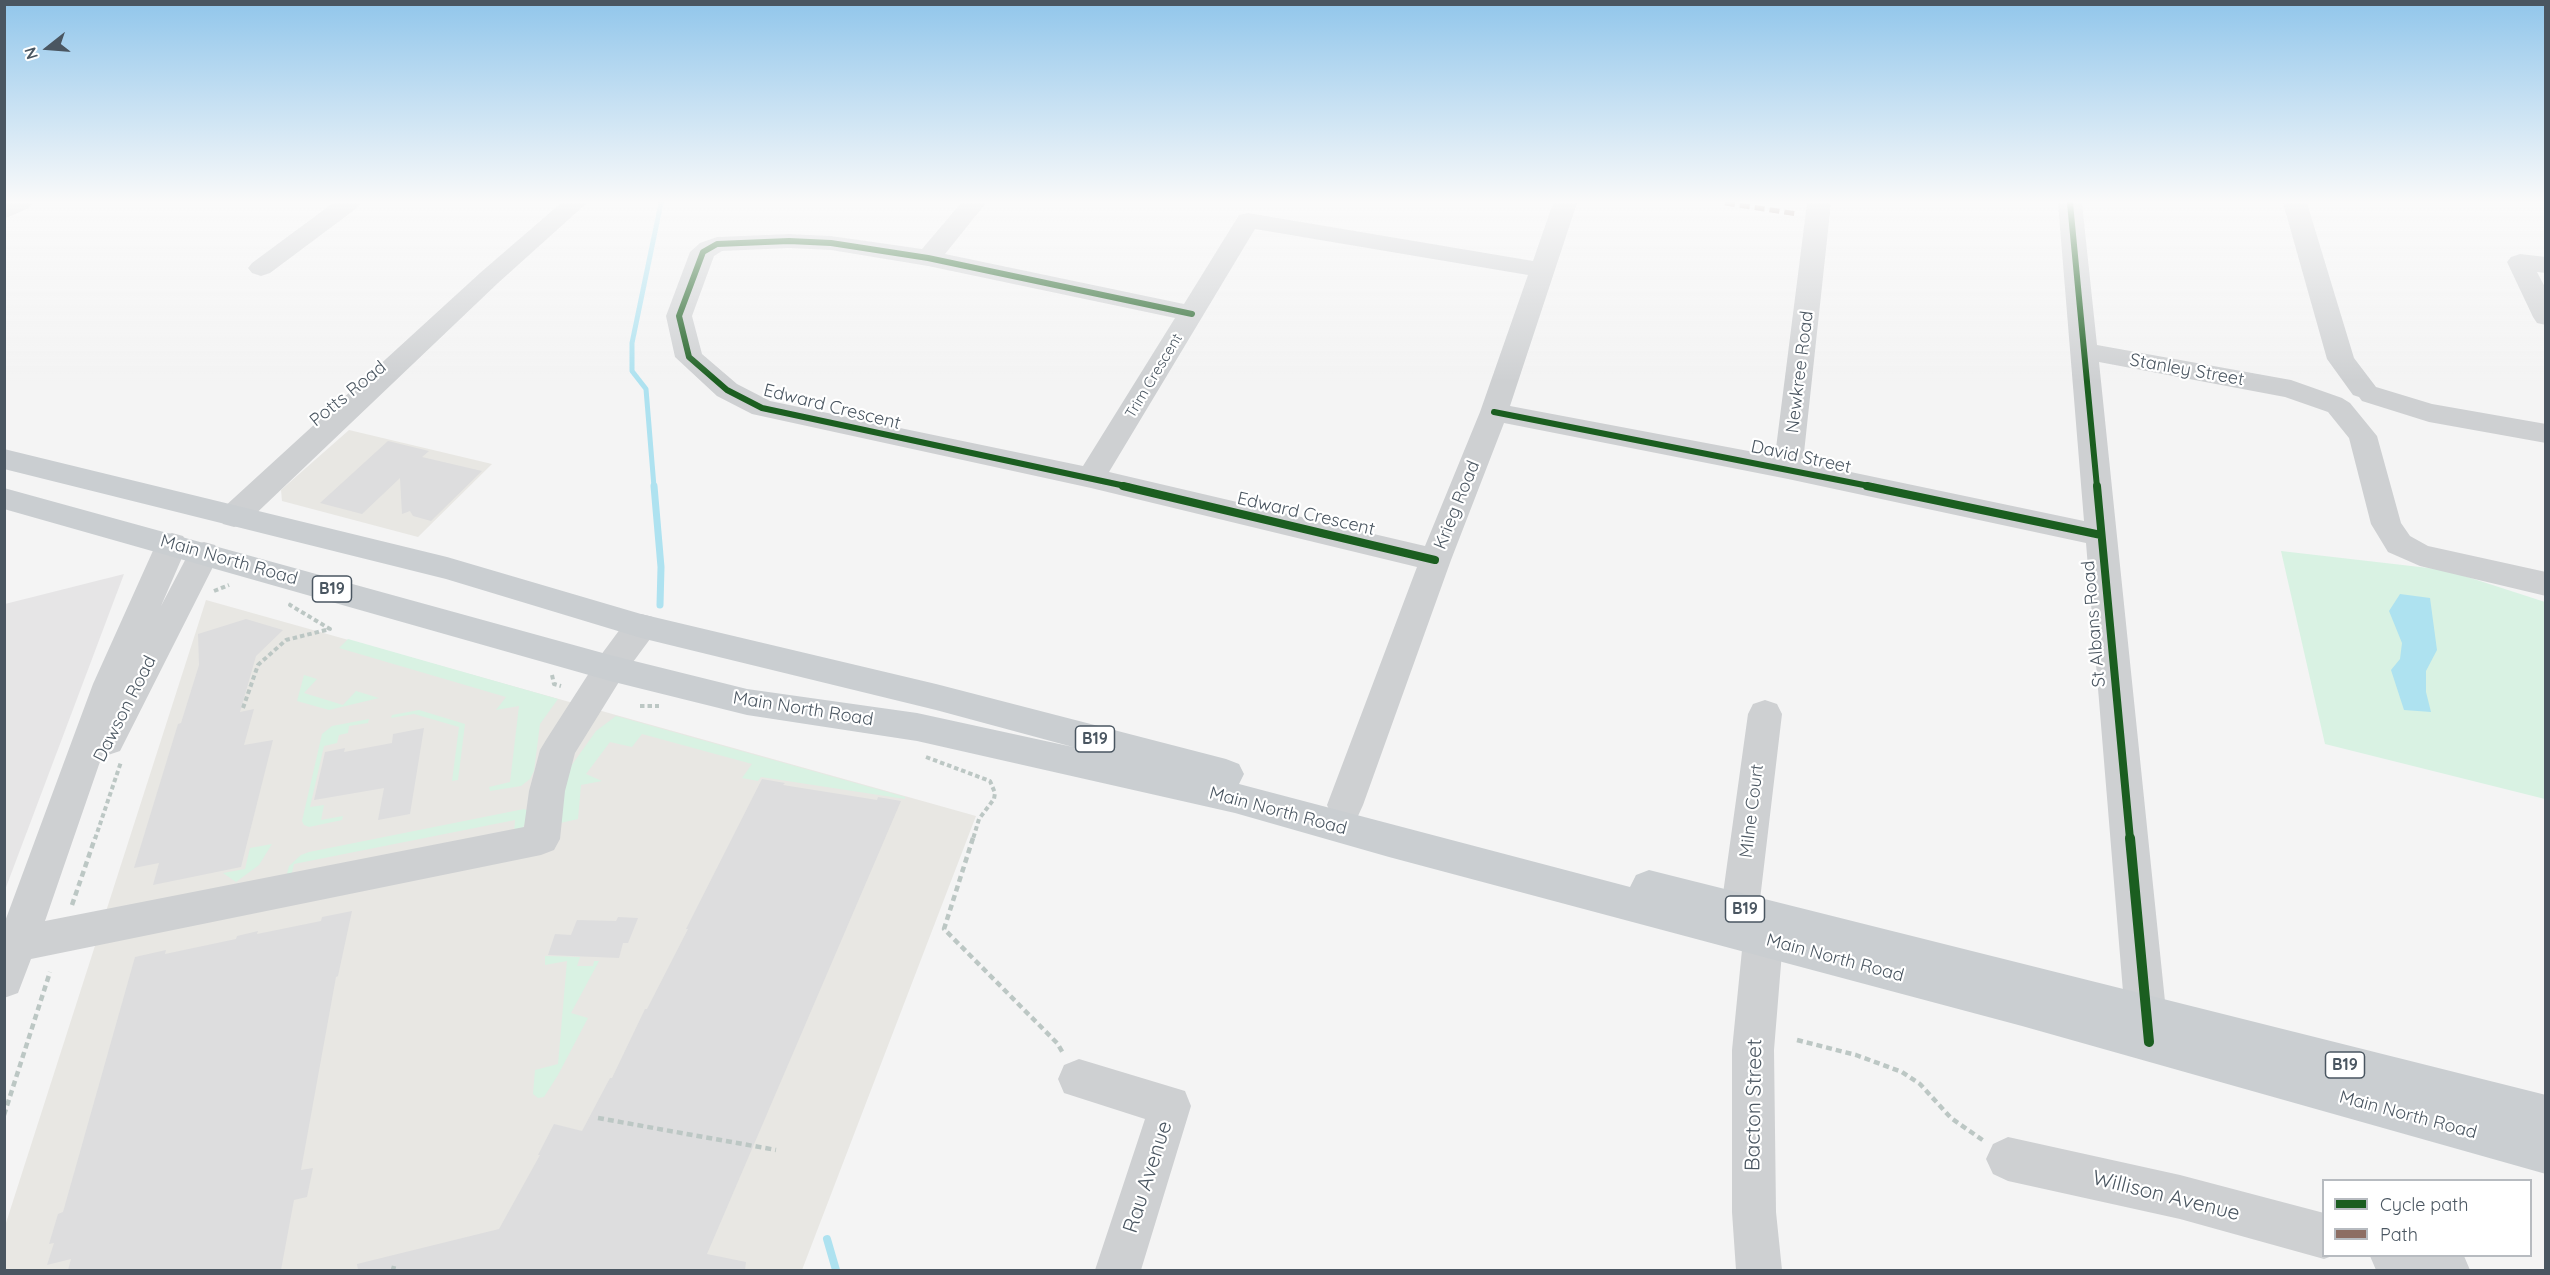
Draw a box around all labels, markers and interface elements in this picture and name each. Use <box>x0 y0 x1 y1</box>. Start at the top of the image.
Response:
north arrow <box>18 18 78 78</box>
text: N <box>20 45 42 62</box>
street label: Newkree Road <box>1782 310 1818 434</box>
street label: Trim Crescent <box>1122 330 1186 422</box>
street label: Stanley Street <box>2128 349 2246 391</box>
street label: Potts Road <box>305 357 391 431</box>
street label: Edward Crescent <box>761 379 903 435</box>
street label: David Street <box>1749 436 1853 478</box>
street label: Krieg Road <box>1429 458 1485 552</box>
street label: Edward Crescent <box>1235 488 1377 540</box>
street label: Main North Road <box>158 530 300 590</box>
street label: St Albans Road <box>2078 560 2110 688</box>
road number: B19 <box>312 576 352 602</box>
street label: Dawson Road <box>89 652 161 766</box>
street label: Main North Road <box>731 687 875 731</box>
road number: B19 <box>1076 726 1114 752</box>
street label: Milne Court <box>1736 763 1768 859</box>
street label: Main North Road <box>1207 782 1349 840</box>
road number: B19 <box>1726 896 1764 922</box>
street label: Main North Road <box>1764 929 1906 987</box>
street label: Bacton Street <box>1740 1039 1768 1171</box>
road number: B19 <box>2326 1052 2364 1078</box>
street label: Main North Road <box>2337 1086 2479 1144</box>
street label: Rau Avenue <box>1118 1118 1178 1236</box>
street label: Willison Avenue <box>2090 1165 2242 1227</box>
legend <box>2322 1179 2532 1257</box>
text: Cycle path <box>2380 1193 2468 1216</box>
text: Path <box>2380 1223 2418 1246</box>

